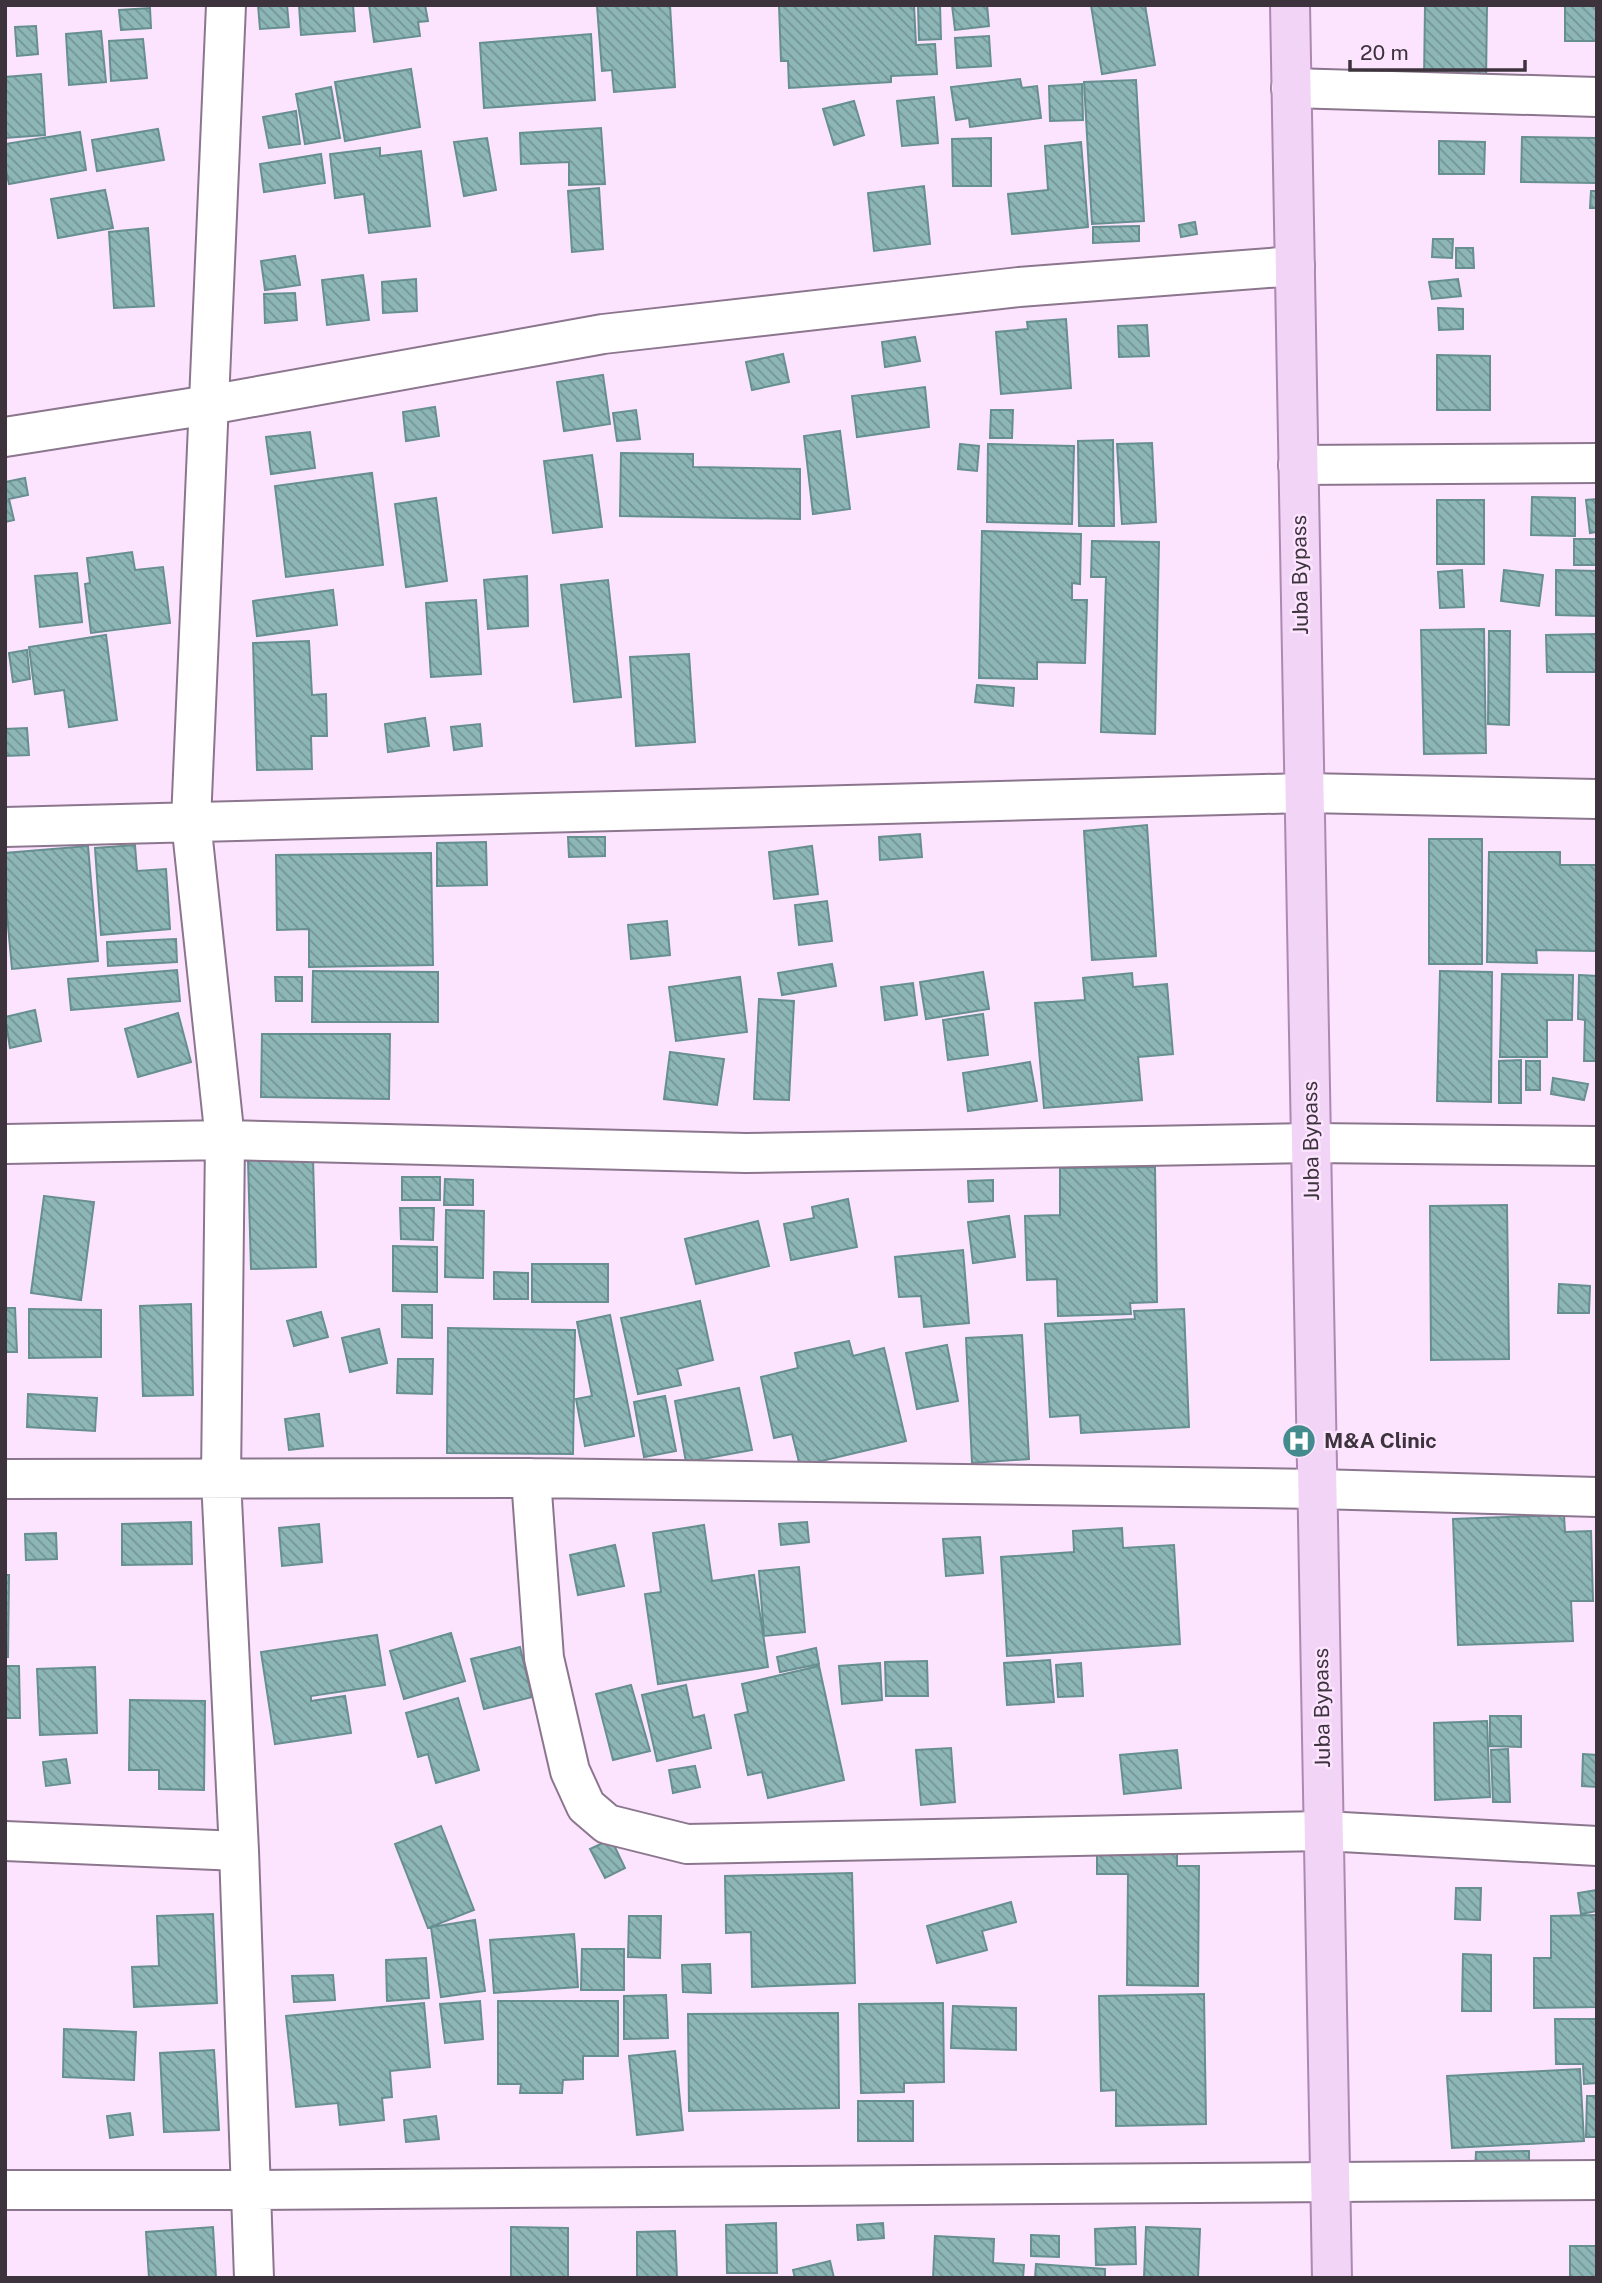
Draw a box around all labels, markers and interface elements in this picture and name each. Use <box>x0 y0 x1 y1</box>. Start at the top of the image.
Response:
scale bar <box>1350 28 1525 72</box>
text: 20 m <box>1360 40 1409 65</box>
street label: Juba Bypass <box>1286 515 1313 635</box>
street label: Juba Bypass <box>1297 1081 1324 1201</box>
hospital icon: M&A Clinic <box>1280 1422 1318 1460</box>
place label: M&A Clinic <box>1324 1428 1437 1453</box>
street label: Juba Bypass <box>1308 1648 1335 1768</box>

